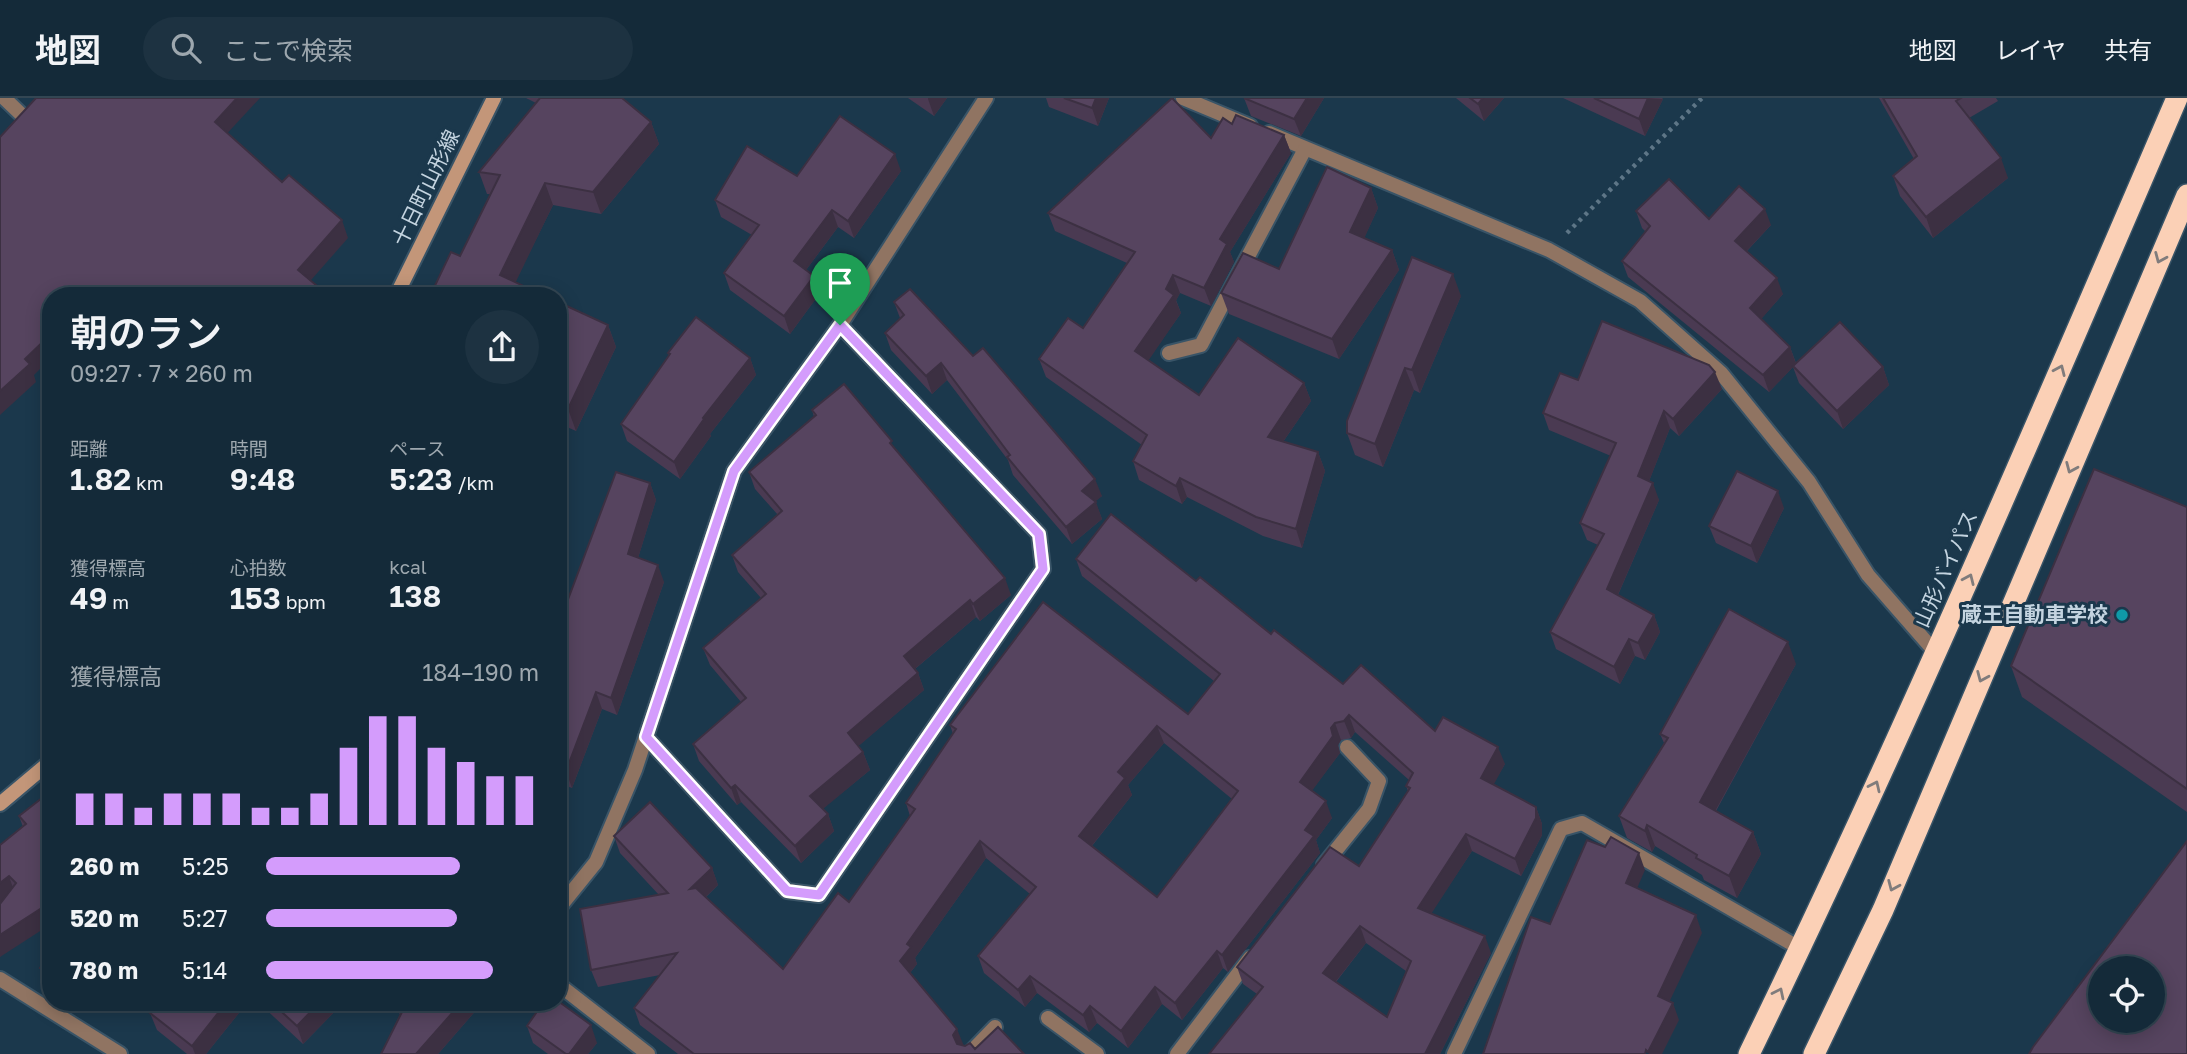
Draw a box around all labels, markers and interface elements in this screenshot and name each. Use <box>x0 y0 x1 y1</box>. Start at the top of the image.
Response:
search box <box>143 17 633 80</box>
icon: search <box>167 29 205 67</box>
text: 地図 <box>35 30 101 69</box>
text: ここで検索 <box>223 35 353 66</box>
text: 地図 <box>1909 35 1957 64</box>
text: レイヤ <box>1995 35 2066 64</box>
text: 共有 <box>2104 35 2152 64</box>
street label: 十日町山形線 <box>386 125 464 250</box>
one-way arrow <box>2154 251 2168 264</box>
pin <box>810 253 870 325</box>
icon: arrive <box>821 264 859 302</box>
text: 朝のラン <box>70 310 222 355</box>
button: share <box>465 310 539 384</box>
text: 09:27 · 7 × 260 m <box>70 359 253 387</box>
one-way arrow <box>2052 365 2066 378</box>
text: 距離 <box>70 437 108 460</box>
text: 時間 <box>230 437 268 460</box>
text: ペース <box>389 437 445 460</box>
one-way arrow <box>2065 460 2079 473</box>
text: 1.82 <box>70 461 131 497</box>
text: 9:48 <box>230 461 295 497</box>
text: 5:23 <box>389 461 453 497</box>
text: km <box>131 471 164 494</box>
text: /km <box>453 471 494 494</box>
street label: 山形バイパス <box>1908 506 1983 631</box>
text: kcal <box>389 555 427 578</box>
text: 獲得標高 <box>70 556 146 579</box>
text: 心拍数 <box>230 556 287 579</box>
one-way arrow <box>1961 574 1975 586</box>
text: 138 <box>389 578 441 614</box>
text: 49 <box>70 580 108 616</box>
text: 153 <box>230 580 281 616</box>
text: m <box>108 590 129 613</box>
text: bpm <box>281 590 326 613</box>
place label: 蔵王自動車学校 <box>1961 601 2108 627</box>
marker: 蔵王自動車学校 <box>2114 607 2130 623</box>
text: 184–190 m <box>422 658 539 686</box>
text: 獲得標高 <box>70 662 162 690</box>
one-way arrow <box>1976 670 1990 682</box>
one-way arrow <box>1867 781 1881 793</box>
text: 260 m <box>70 852 139 880</box>
text: 5:25 <box>182 852 229 880</box>
one-way arrow <box>1887 879 1901 892</box>
text: 520 m <box>70 904 139 932</box>
text: 5:27 <box>182 904 228 932</box>
text: 780 m <box>70 956 138 984</box>
text: 5:14 <box>182 956 227 984</box>
map controls <box>2088 956 2165 1033</box>
button: locate <box>2088 956 2165 1033</box>
one-way arrow <box>1771 988 1785 1000</box>

